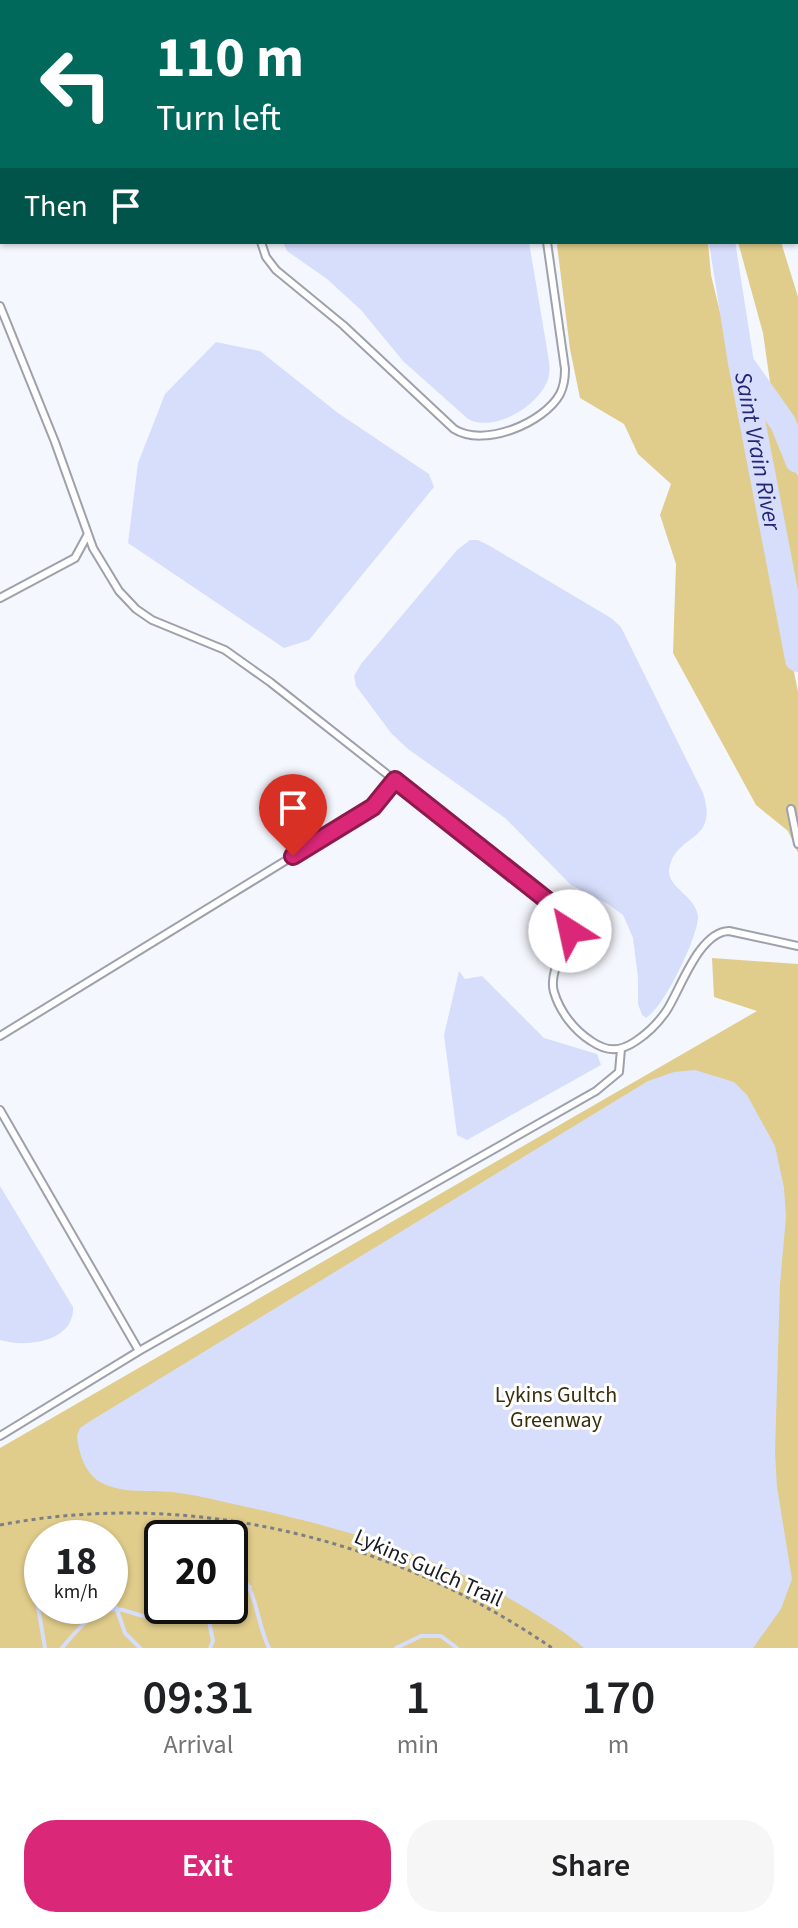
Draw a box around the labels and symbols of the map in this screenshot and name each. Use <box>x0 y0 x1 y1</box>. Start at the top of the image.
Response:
water label: Saint Vrain River <box>725 369 790 535</box>
pin <box>259 774 327 856</box>
position arrow <box>528 889 612 973</box>
park label: Lykins Gultch Greenway <box>495 1379 617 1436</box>
speed limit sign: 20 <box>144 1520 248 1624</box>
street label: Lykins Gulch Trail <box>349 1521 508 1615</box>

